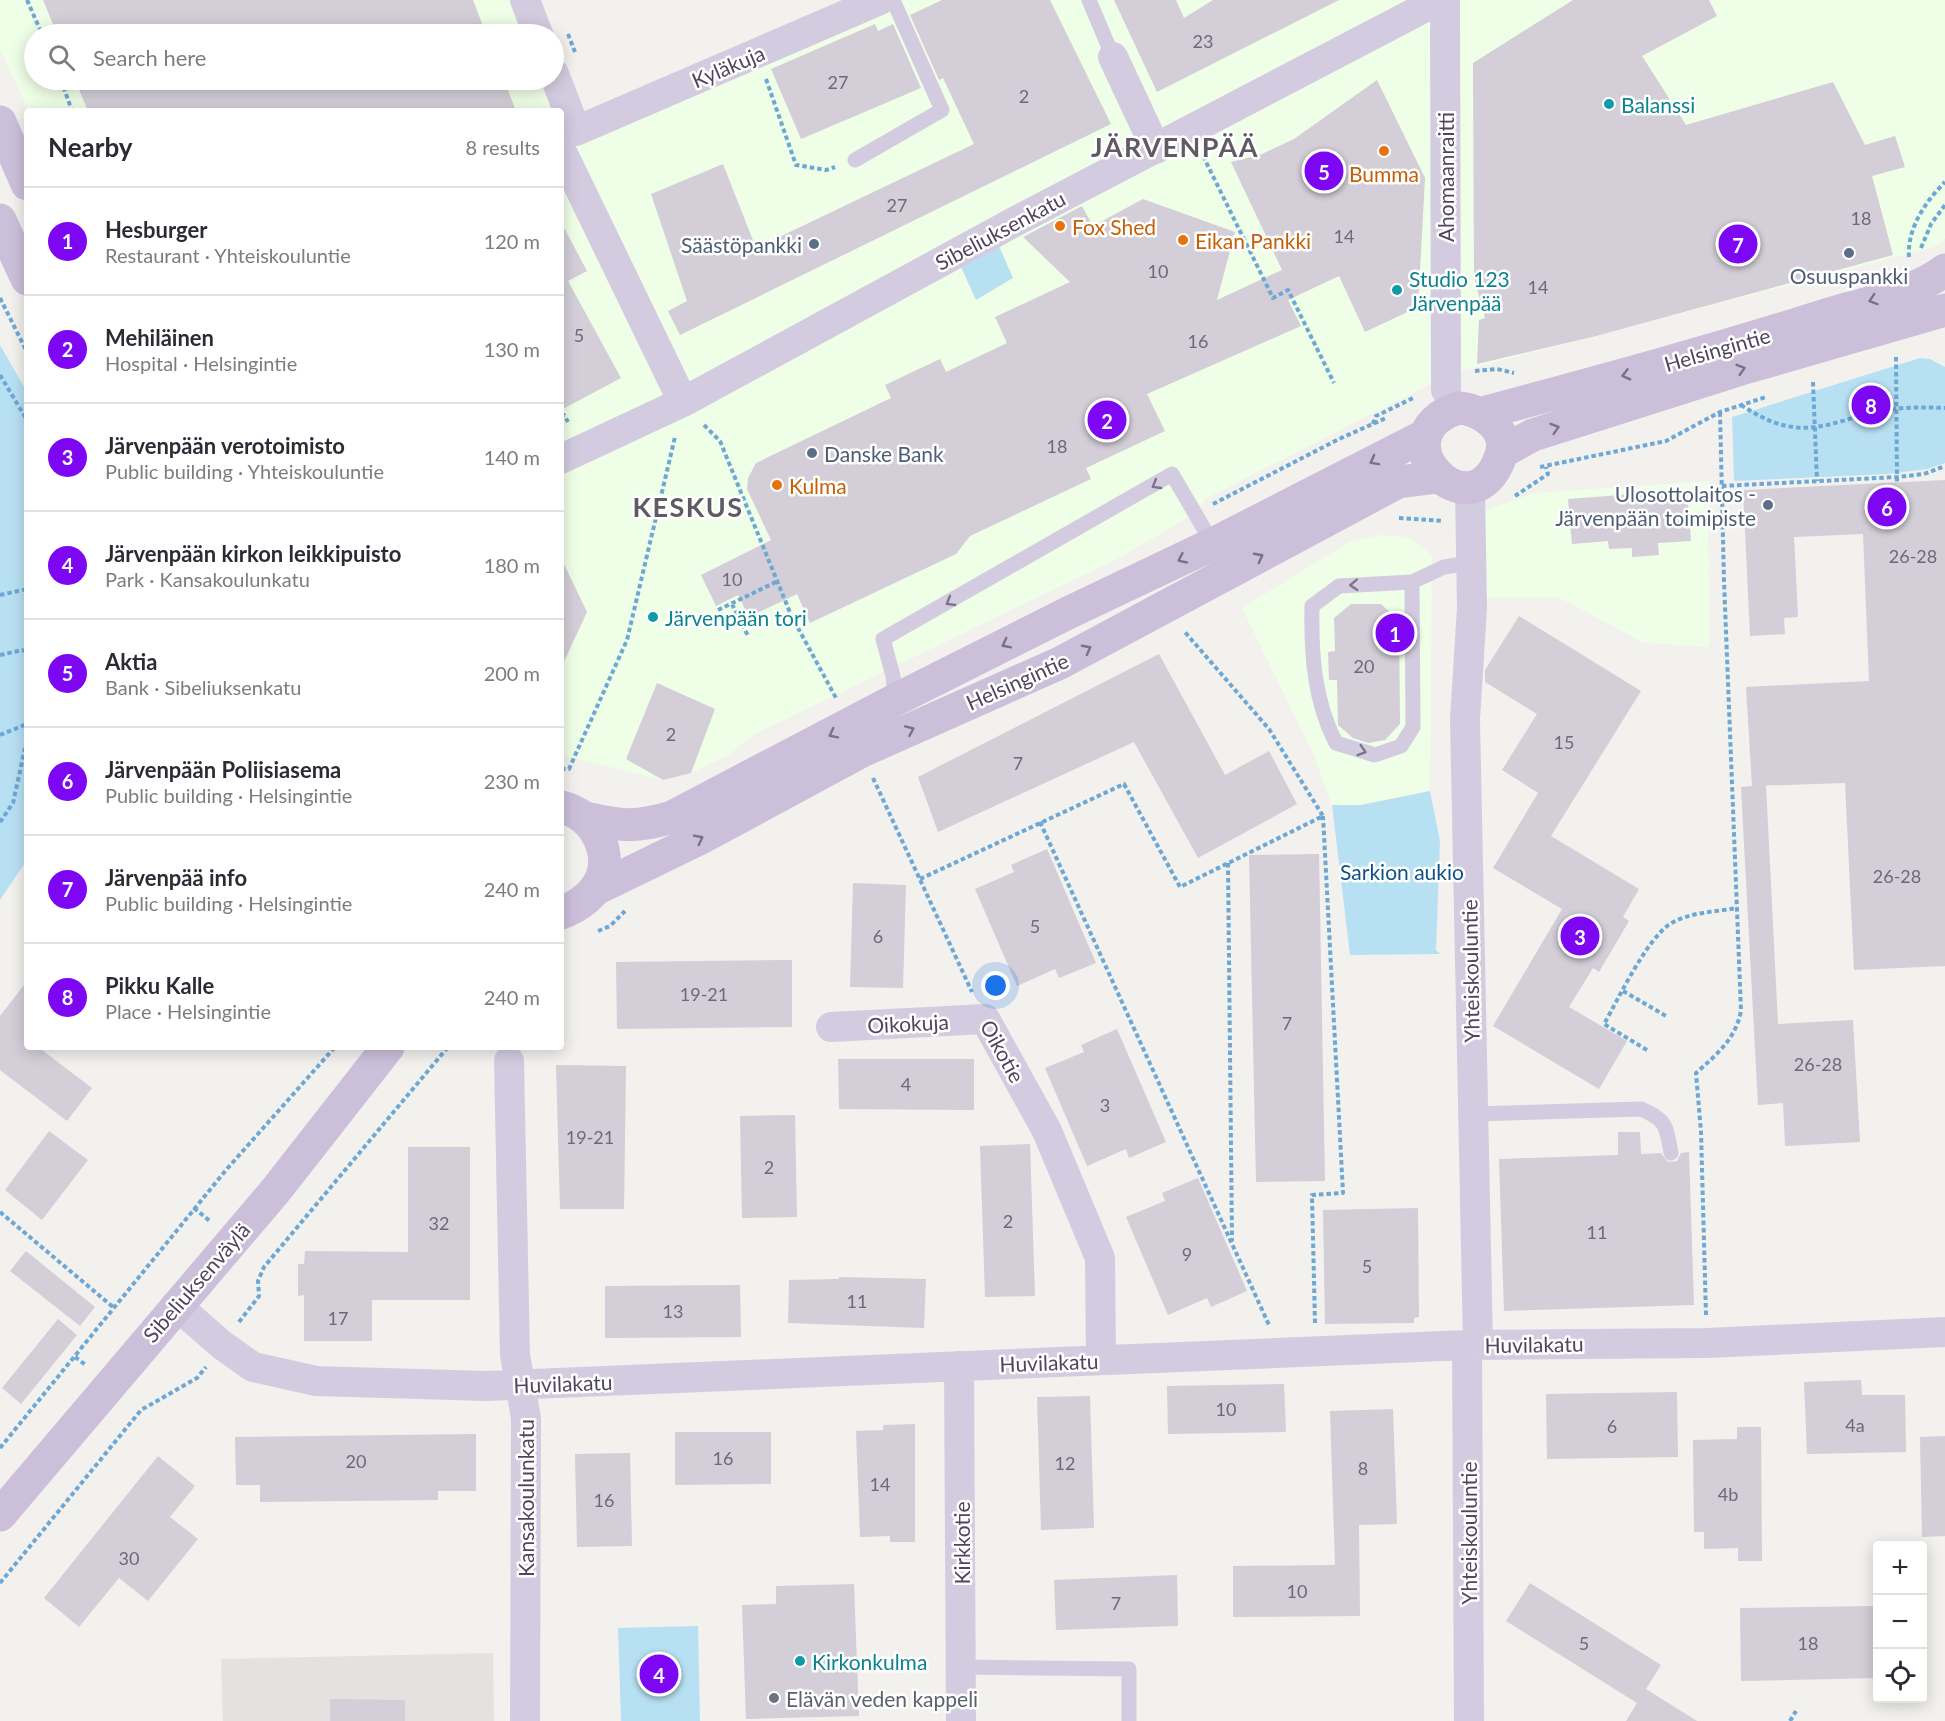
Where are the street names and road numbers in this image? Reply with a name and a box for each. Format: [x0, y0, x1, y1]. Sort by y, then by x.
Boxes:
street label: Kyläkuja [688, 39, 768, 93]
street label: Ahomaanraitti [1433, 112, 1458, 242]
street label: Sibeliuksenkatu [931, 185, 1069, 275]
street label: Helsingintie [1661, 322, 1773, 376]
street label: Helsingintie [962, 647, 1072, 715]
street label: Yhteiskouluntie [1456, 899, 1484, 1043]
street label: Oikokuja [867, 1008, 949, 1038]
street label: Oikotie [976, 1015, 1030, 1087]
street label: Sibeliuksenväylä [137, 1217, 255, 1347]
street label: Huvilakatu [1484, 1331, 1584, 1357]
street label: Huvilakatu [999, 1348, 1099, 1376]
street label: Huvilakatu [513, 1369, 613, 1397]
street label: Kansakoulunkatu [513, 1419, 538, 1577]
street label: Yhteiskouluntie [1456, 1461, 1481, 1605]
street label: Kirkkotie [949, 1501, 974, 1585]

